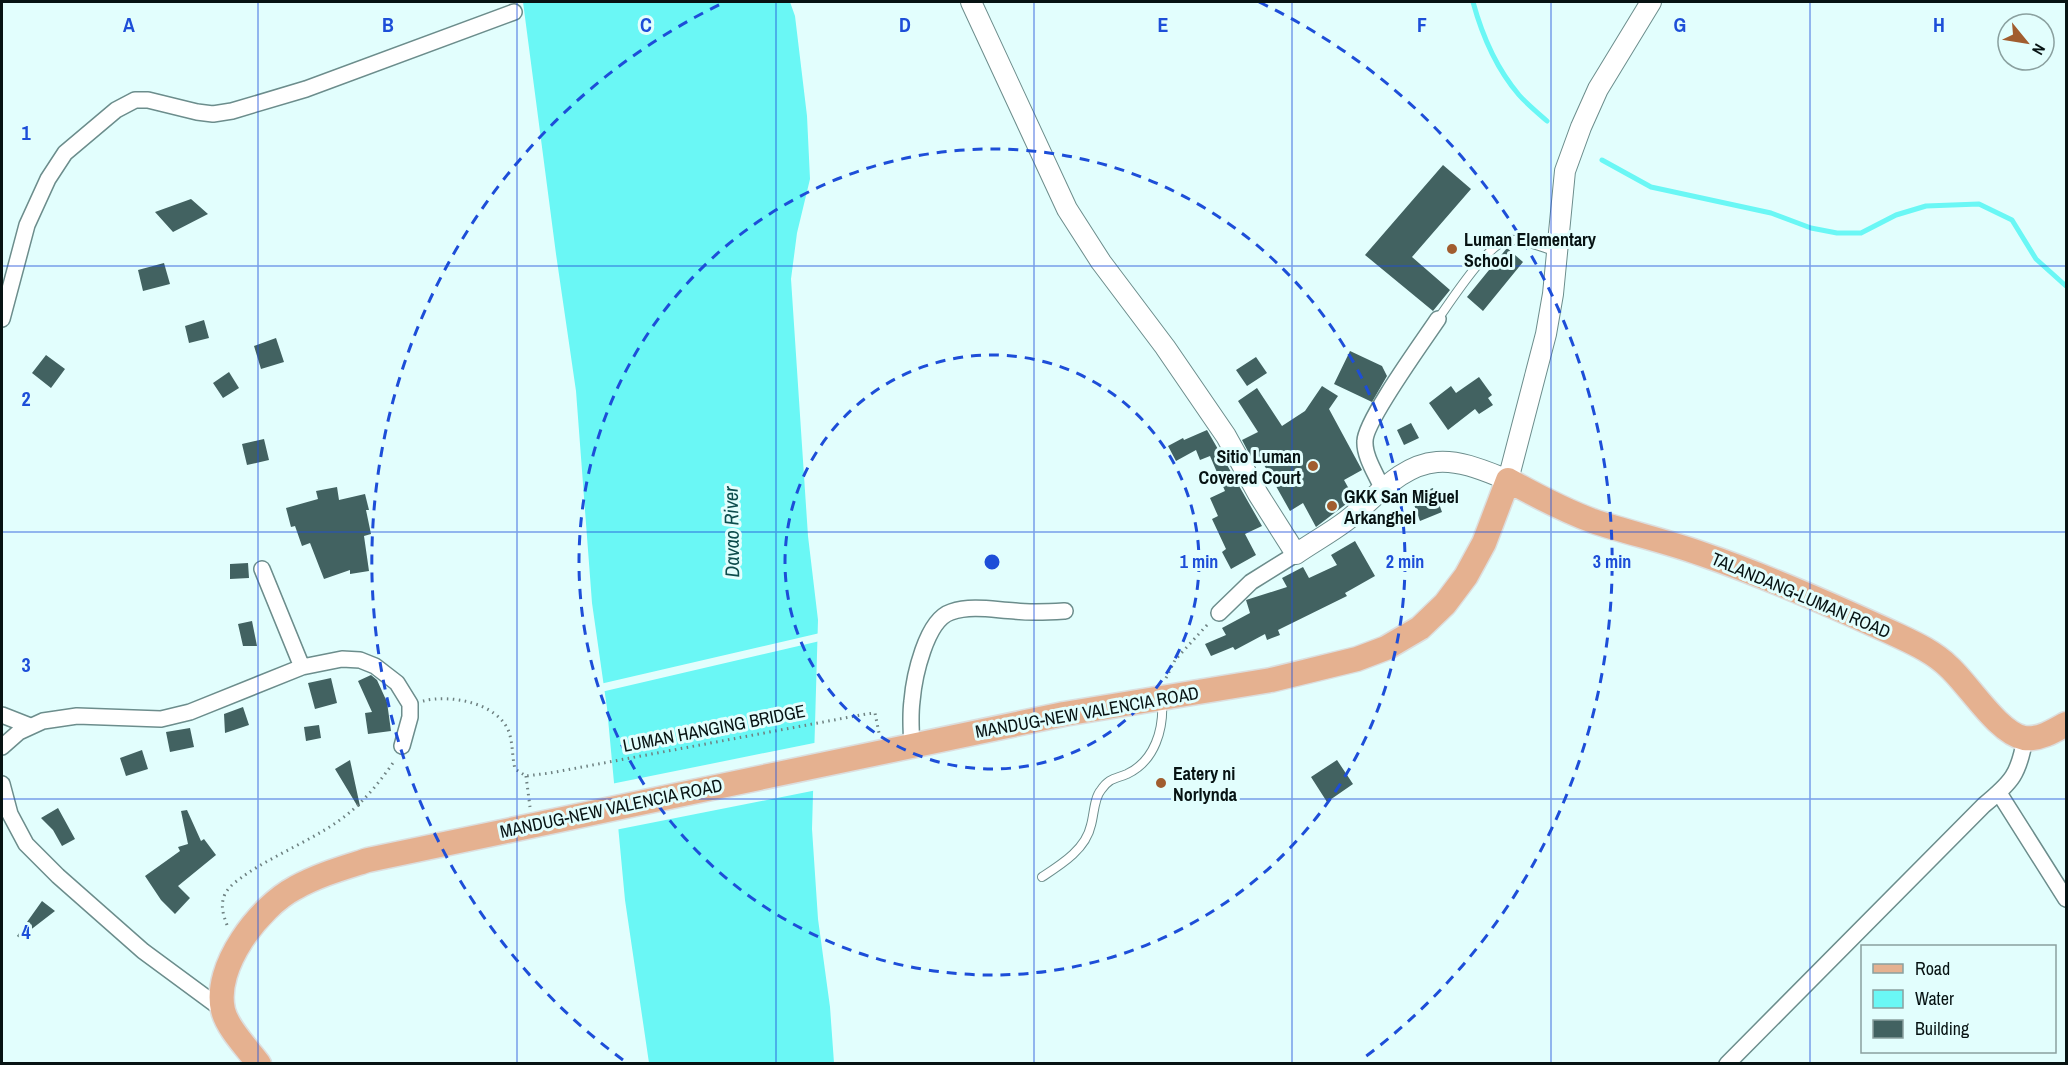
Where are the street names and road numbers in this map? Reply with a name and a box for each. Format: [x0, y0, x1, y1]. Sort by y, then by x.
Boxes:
street label: TALANDANG-LUMAN ROAD [1708, 546, 1894, 644]
street label: MANDUG-NEW VALENCIA ROAD [973, 680, 1201, 744]
street label: LUMAN HANGING BRIDGE [621, 698, 807, 758]
street label: MANDUG-NEW VALENCIA ROAD [497, 772, 725, 844]

